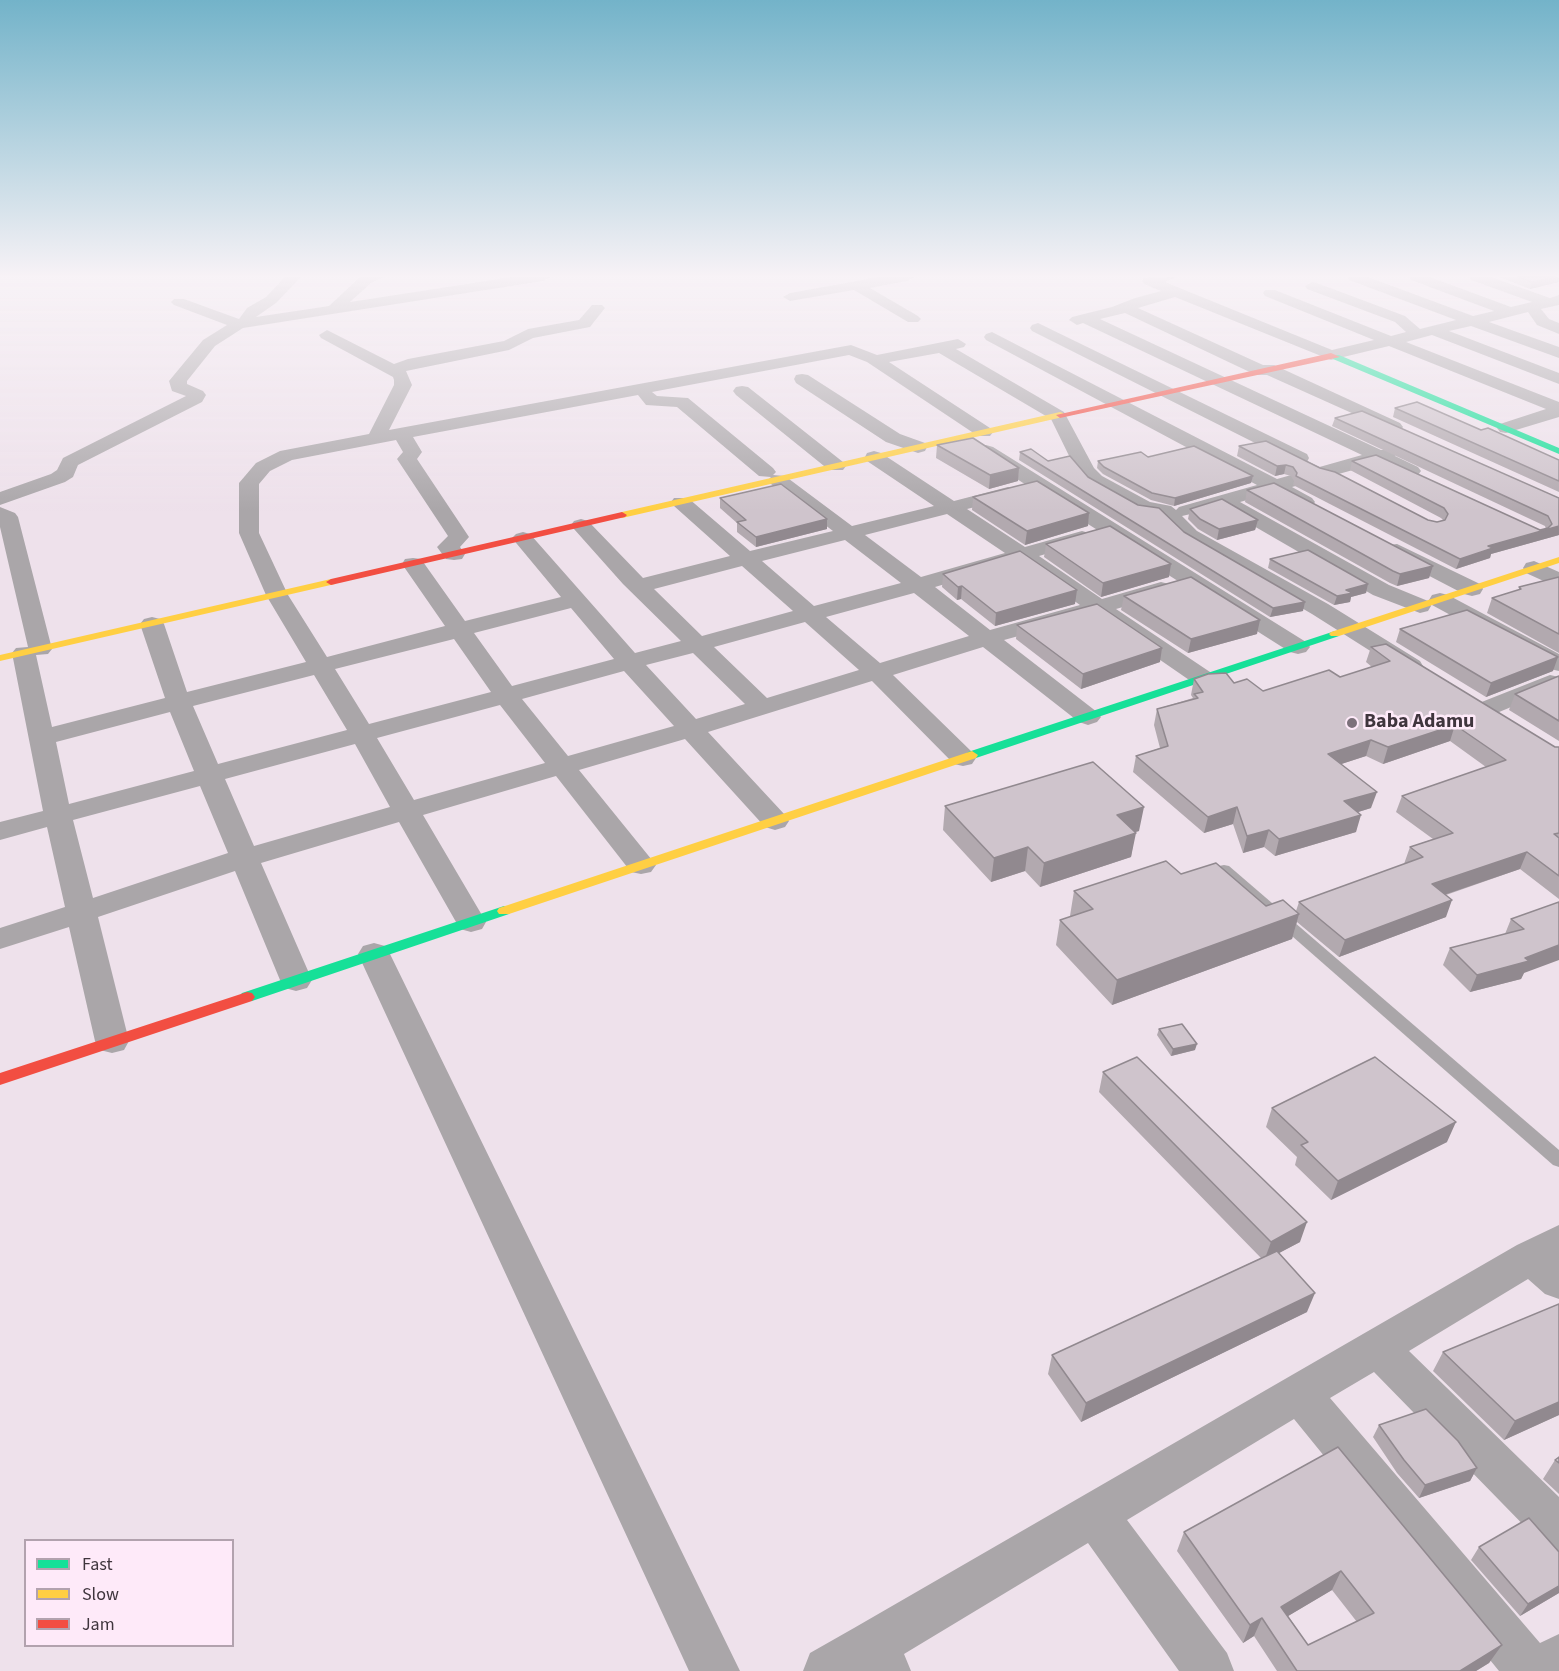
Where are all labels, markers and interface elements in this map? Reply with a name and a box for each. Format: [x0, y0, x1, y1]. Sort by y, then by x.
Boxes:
place label: Baba Adamu [1364, 711, 1474, 735]
marker: Baba Adamu [1345, 716, 1359, 730]
legend [24, 1539, 234, 1647]
text: Fast [82, 1552, 113, 1577]
text: Slow [82, 1582, 119, 1607]
text: Jam [82, 1612, 115, 1637]

